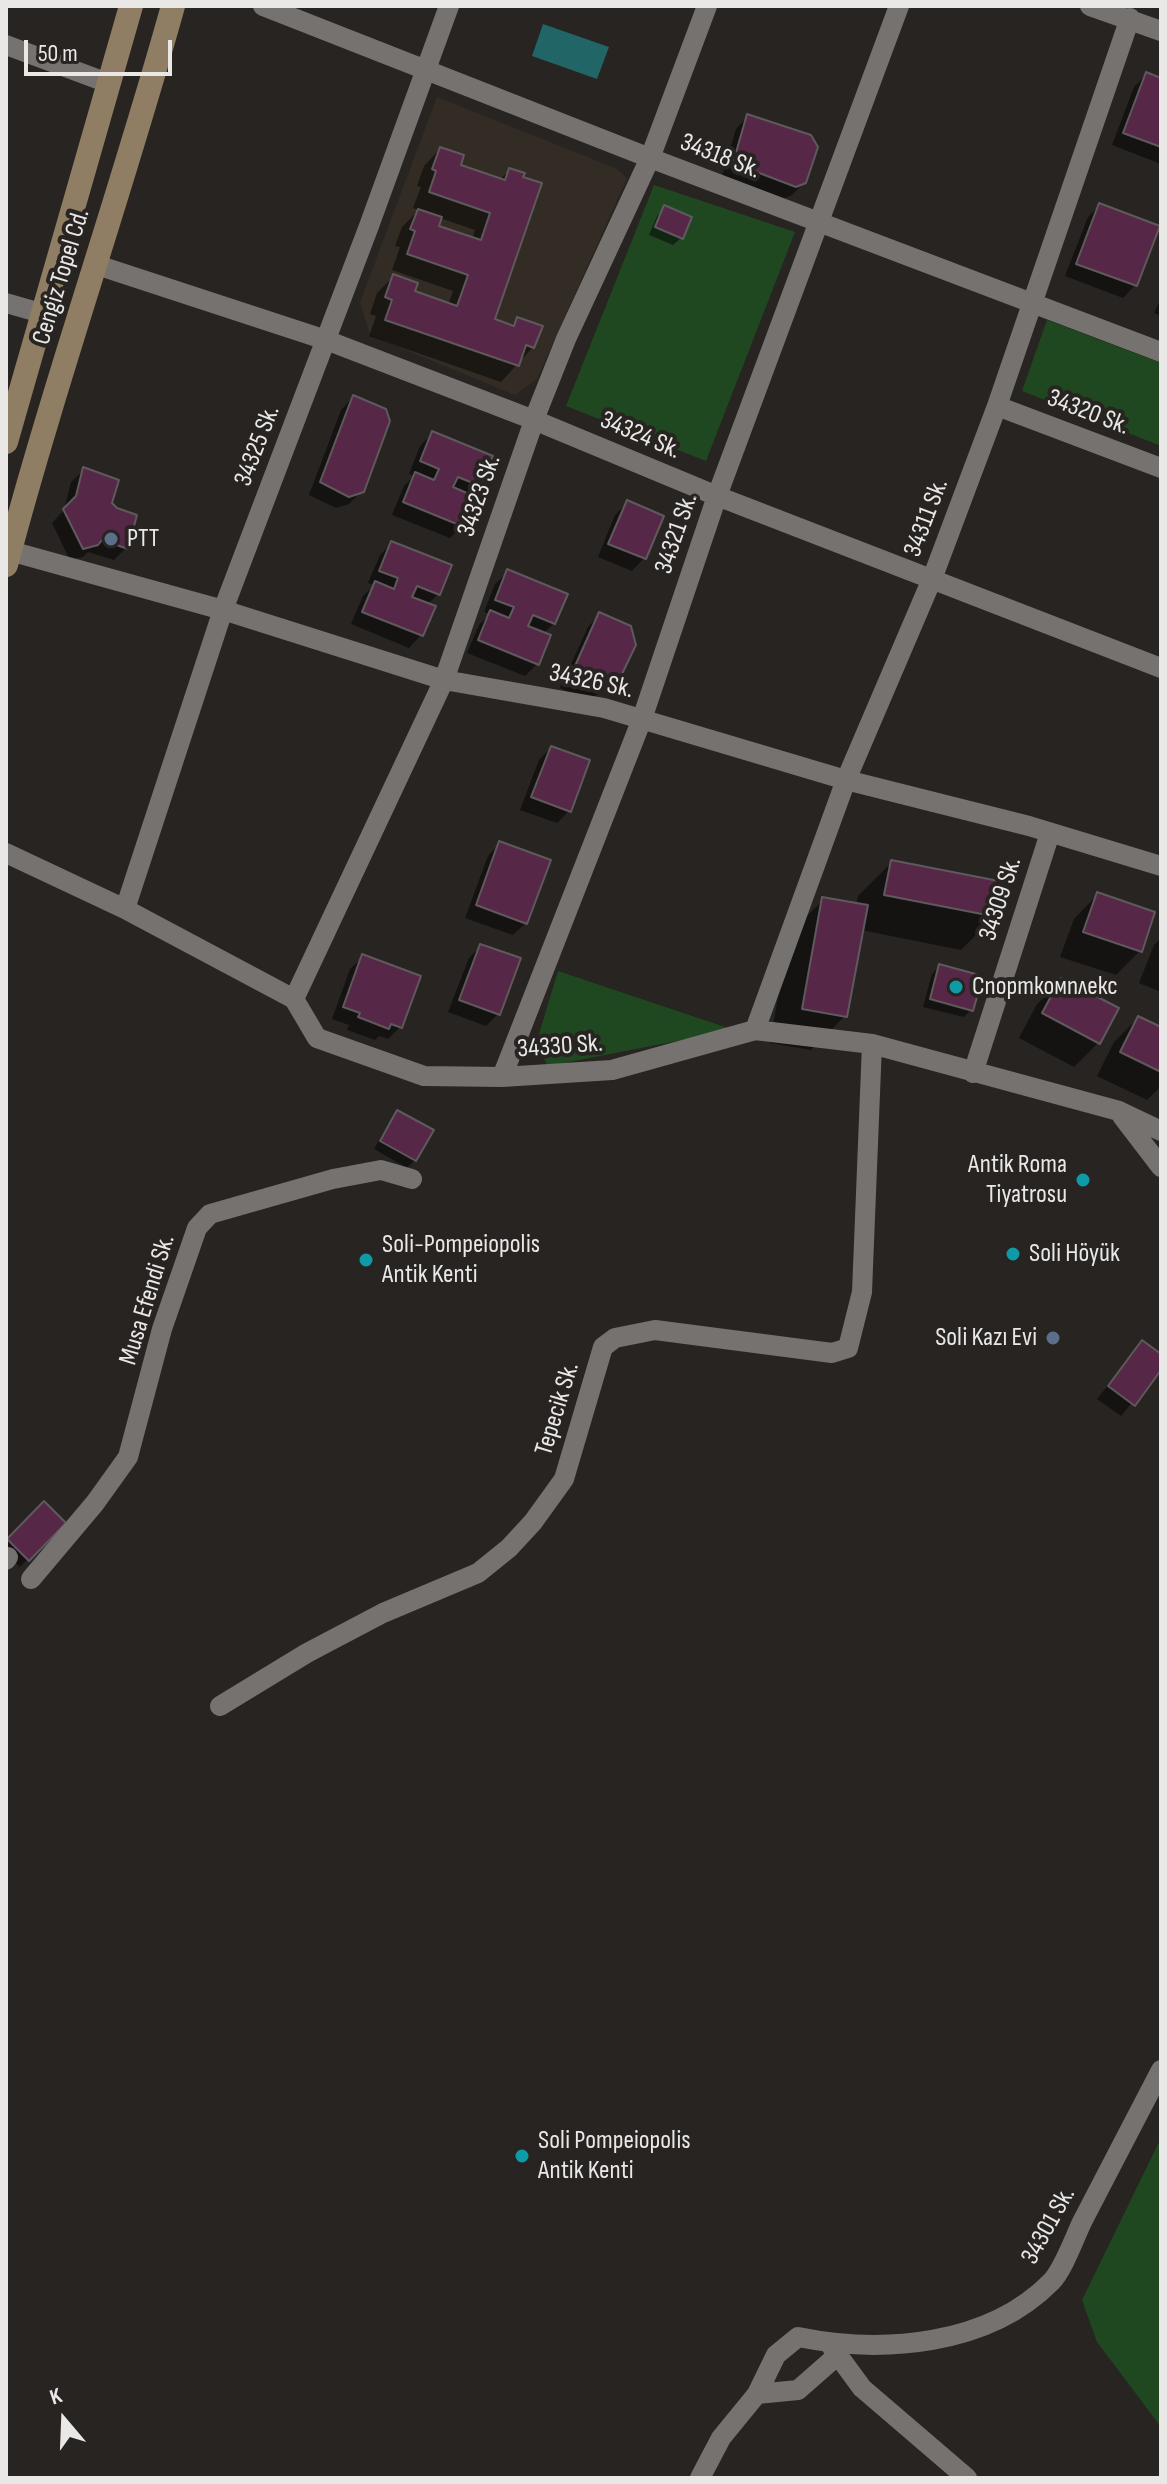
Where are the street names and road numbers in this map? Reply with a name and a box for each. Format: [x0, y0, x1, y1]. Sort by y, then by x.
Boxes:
street label: 34318 Sk. [675, 127, 765, 187]
street label: Cengiz Topel Cd. [27, 205, 97, 349]
street label: 34320 Sk. [1043, 383, 1133, 443]
street label: 34325 Sk. [228, 401, 288, 491]
street label: 34324 Sk. [595, 405, 685, 467]
street label: 34323 Sk. [451, 451, 509, 541]
street label: 34311 Sk. [898, 475, 956, 561]
street label: 34321 Sk. [649, 490, 705, 578]
street label: 34326 Sk. [546, 658, 636, 706]
street label: 34309 Sk. [973, 853, 1029, 945]
street label: 34330 Sk. [516, 1028, 604, 1066]
street label: Musa Efendi Sk. [113, 1231, 183, 1369]
street label: Tepecik Sk. [529, 1359, 587, 1459]
street label: 34301 Sk. [1015, 2182, 1083, 2270]

